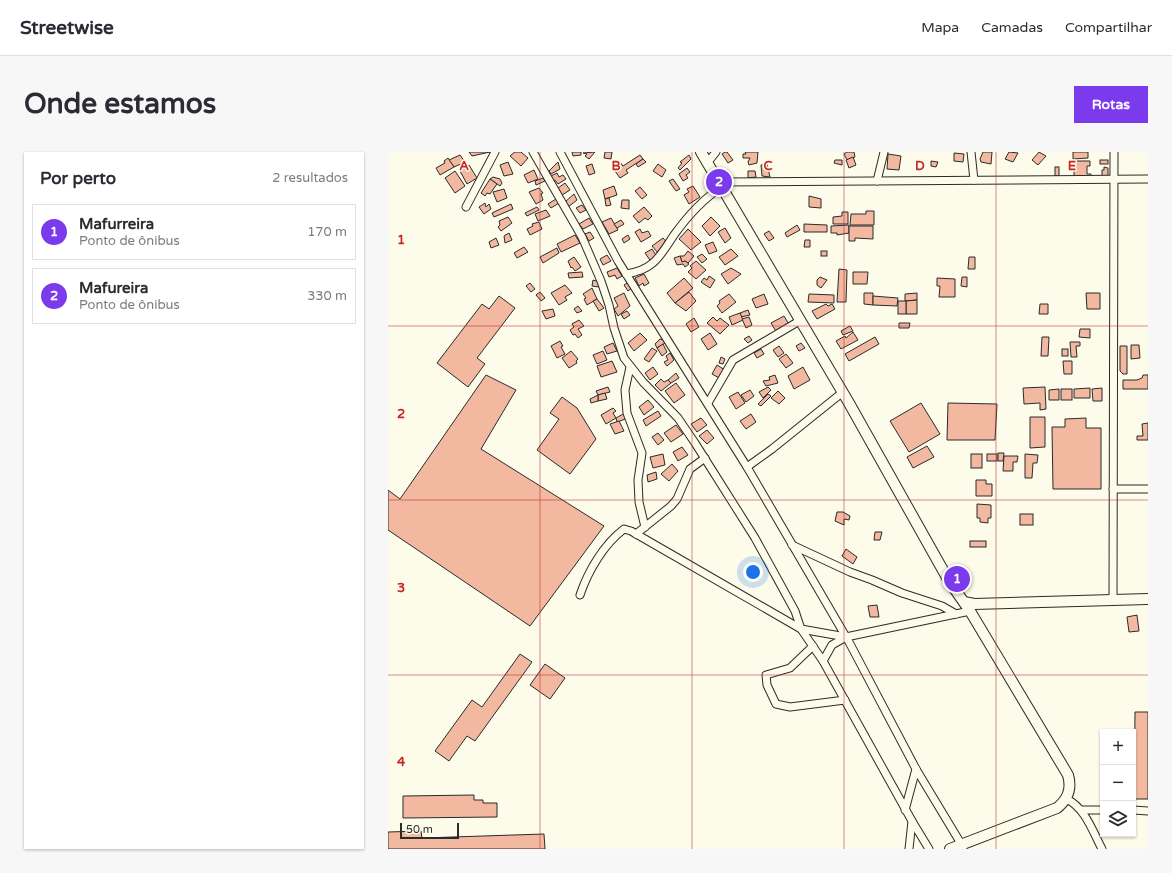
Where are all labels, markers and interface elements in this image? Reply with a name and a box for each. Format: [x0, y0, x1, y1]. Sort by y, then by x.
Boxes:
text: Streetwise [20, 17, 114, 39]
text: Mapa [921, 19, 959, 36]
text: Camadas [981, 19, 1043, 36]
text: Compartilhar [1065, 19, 1152, 36]
button: Rotas [1074, 86, 1148, 123]
text: Onde estamos [24, 87, 216, 121]
text: A [459, 158, 469, 174]
text: B [611, 158, 621, 174]
text: C [763, 158, 773, 174]
text: D [915, 158, 925, 174]
text: E [1068, 158, 1076, 174]
pin: 2 [706, 167, 732, 197]
text: Por perto [40, 168, 116, 189]
text: 2 resultados [272, 170, 348, 186]
text: Mafurreira [79, 215, 154, 233]
text: 1 [50, 224, 58, 240]
text: 170 m [307, 224, 347, 240]
text: 1 [397, 232, 405, 248]
text: Ponto de ônibus [79, 233, 180, 249]
text: Mafureira [79, 279, 149, 297]
text: 2 [50, 288, 58, 304]
text: 330 m [307, 288, 347, 304]
text: Ponto de ônibus [79, 297, 180, 313]
text: 2 [397, 406, 405, 422]
your location [743, 562, 763, 582]
pin: 1 [944, 564, 970, 594]
text: 3 [397, 580, 405, 596]
map controls [1100, 729, 1136, 837]
button: + [1100, 729, 1136, 765]
text: 4 [397, 754, 406, 770]
button: − [1100, 765, 1136, 801]
button: layers [1100, 801, 1136, 837]
scale bar [400, 821, 459, 840]
text: 50 m [406, 823, 433, 836]

